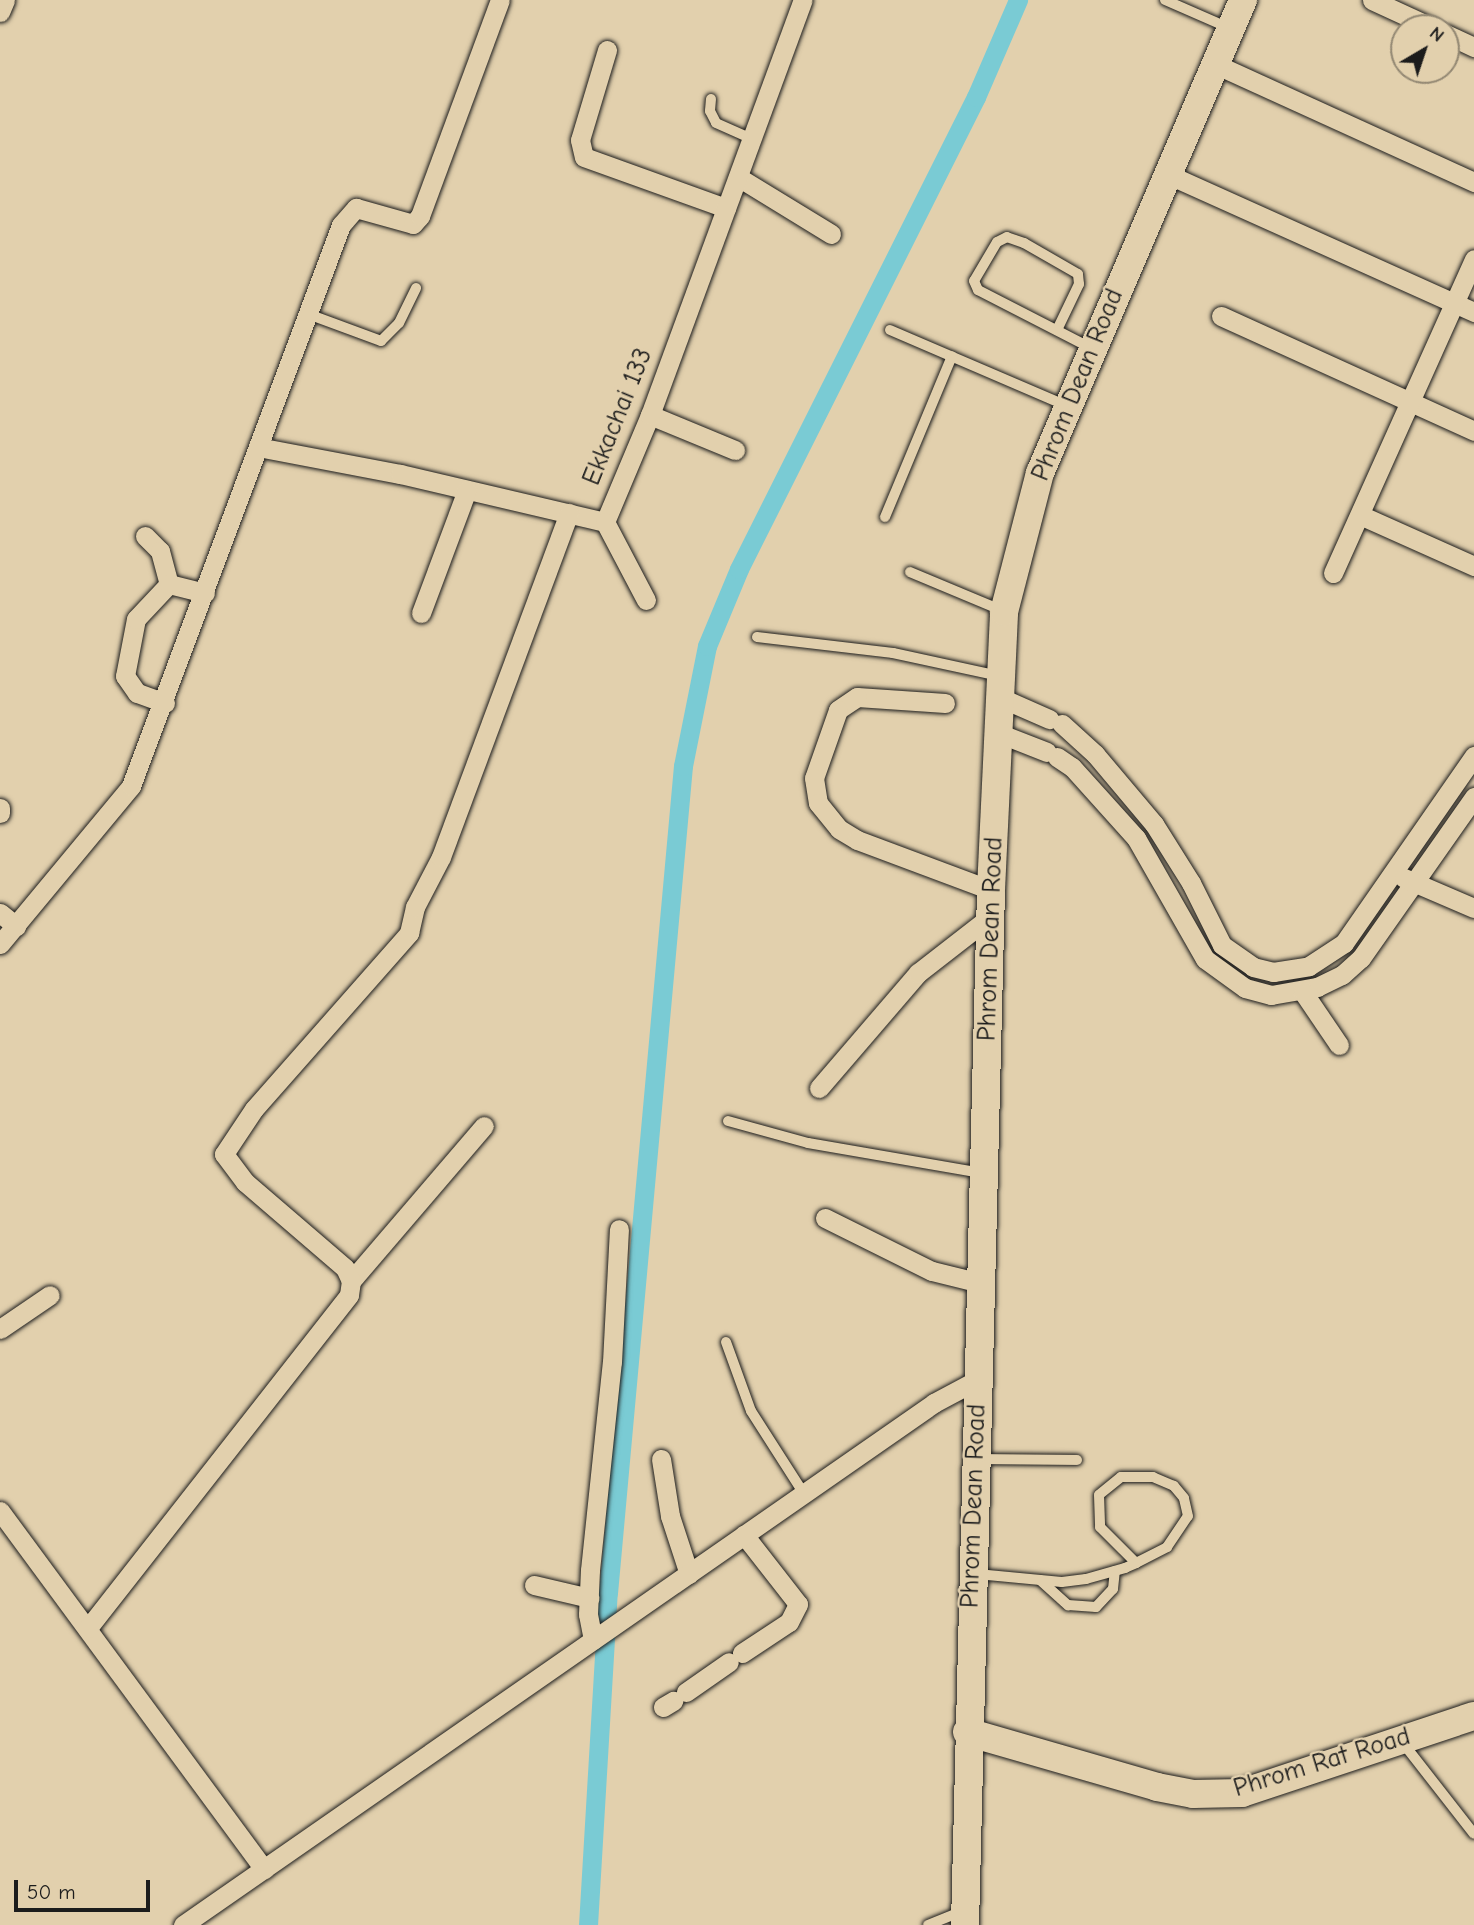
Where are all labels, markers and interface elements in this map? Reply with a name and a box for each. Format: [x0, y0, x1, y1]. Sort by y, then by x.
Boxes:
north arrow [1390, 14, 1460, 84]
text: N [1425, 22, 1449, 47]
street label: Phrom Dean Road [1025, 284, 1131, 486]
street label: Ekkachai 133 [576, 344, 660, 490]
street label: Phrom Dean Road [972, 836, 1010, 1042]
street label: Phrom Dean Road [955, 1403, 993, 1609]
street label: Phrom Rat Road [1230, 1721, 1414, 1805]
scale bar [18, 1866, 154, 1910]
text: 50 m [27, 1880, 76, 1904]

